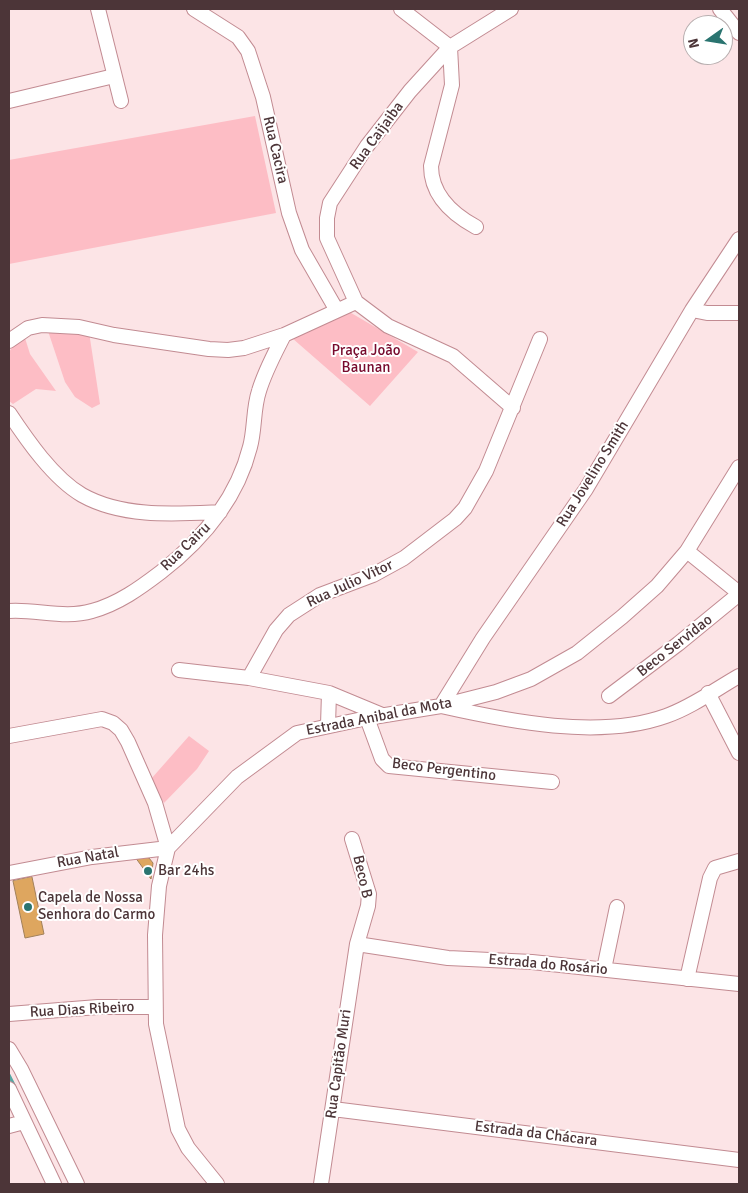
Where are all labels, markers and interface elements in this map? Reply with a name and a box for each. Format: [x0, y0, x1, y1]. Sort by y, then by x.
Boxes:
north arrow [683, 15, 733, 65]
text: N [684, 37, 703, 50]
street label: Rua Caijaiba [346, 98, 408, 174]
street label: Rua Cacira [259, 115, 291, 185]
park label: Praça João Baunan [331, 342, 401, 377]
street label: Rua Jovelino Smith [553, 418, 633, 530]
street label: Rua Cairu [157, 519, 215, 575]
street label: Rua Julio Vitor [304, 556, 396, 612]
street label: Beco Servidao [634, 611, 716, 681]
street label: Estrada Anibal da Mota [305, 694, 453, 740]
street label: Beco Pergentino [391, 755, 497, 785]
street label: Rua Natal [56, 844, 120, 872]
street label: Beco B [348, 854, 376, 900]
place label: Bar 24hs [158, 862, 214, 880]
marker: Bar 24hs [142, 865, 154, 877]
place label: Capela de Nossa Senhora do Carmo [38, 889, 155, 924]
marker: Capela de Nossa Senhora do Carmo [22, 901, 34, 913]
street label: Estrada do Rosário [488, 951, 608, 979]
street label: Rua Dias Ribeiro [29, 998, 135, 1022]
street label: Rua Capitão Muri [322, 1008, 356, 1120]
street label: Estrada da Chácara [474, 1118, 598, 1150]

